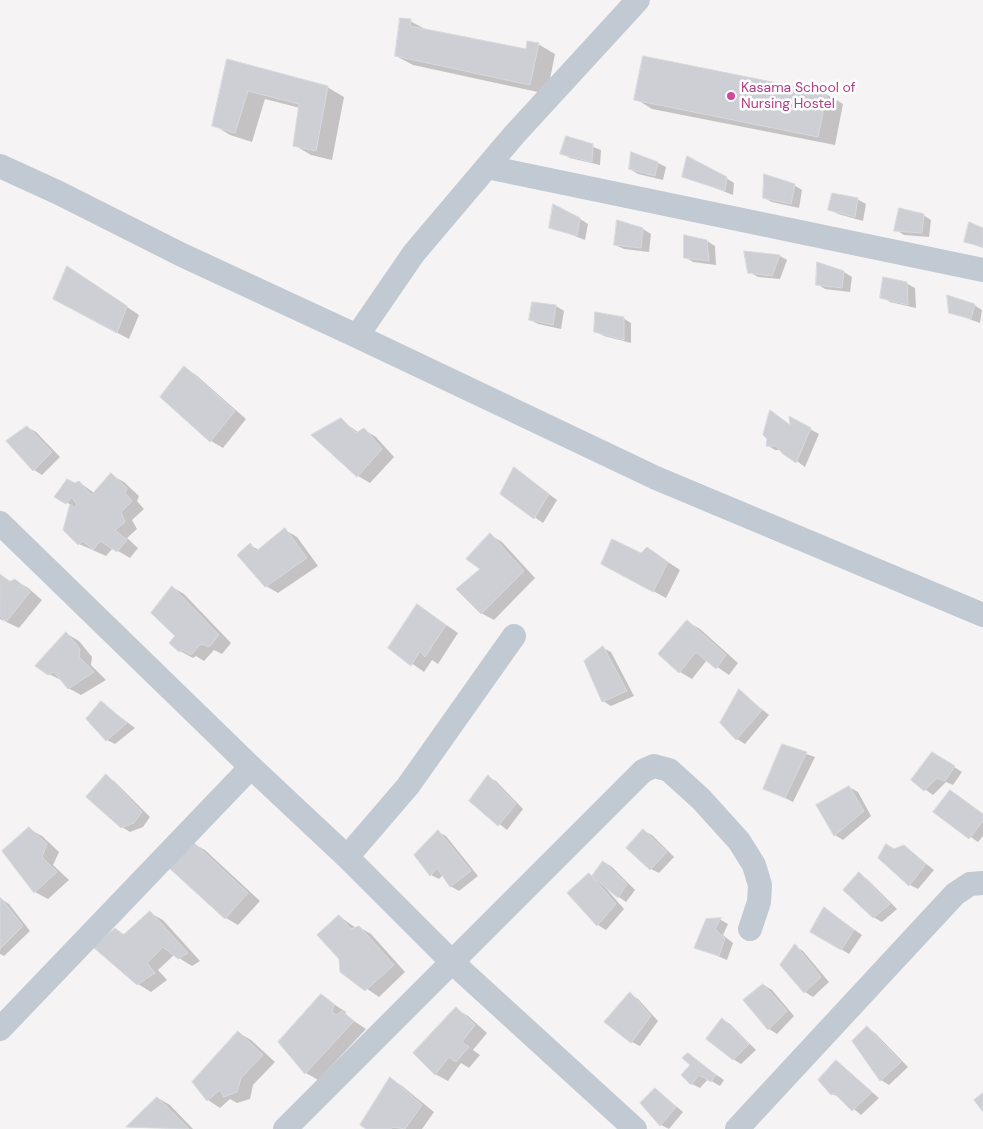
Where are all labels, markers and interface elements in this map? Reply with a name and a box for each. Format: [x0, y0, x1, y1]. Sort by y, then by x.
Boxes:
place label: Kasama School of Nursing Hostel [741, 80, 856, 112]
marker: Kasama School of Nursing Hostel [725, 90, 737, 102]

